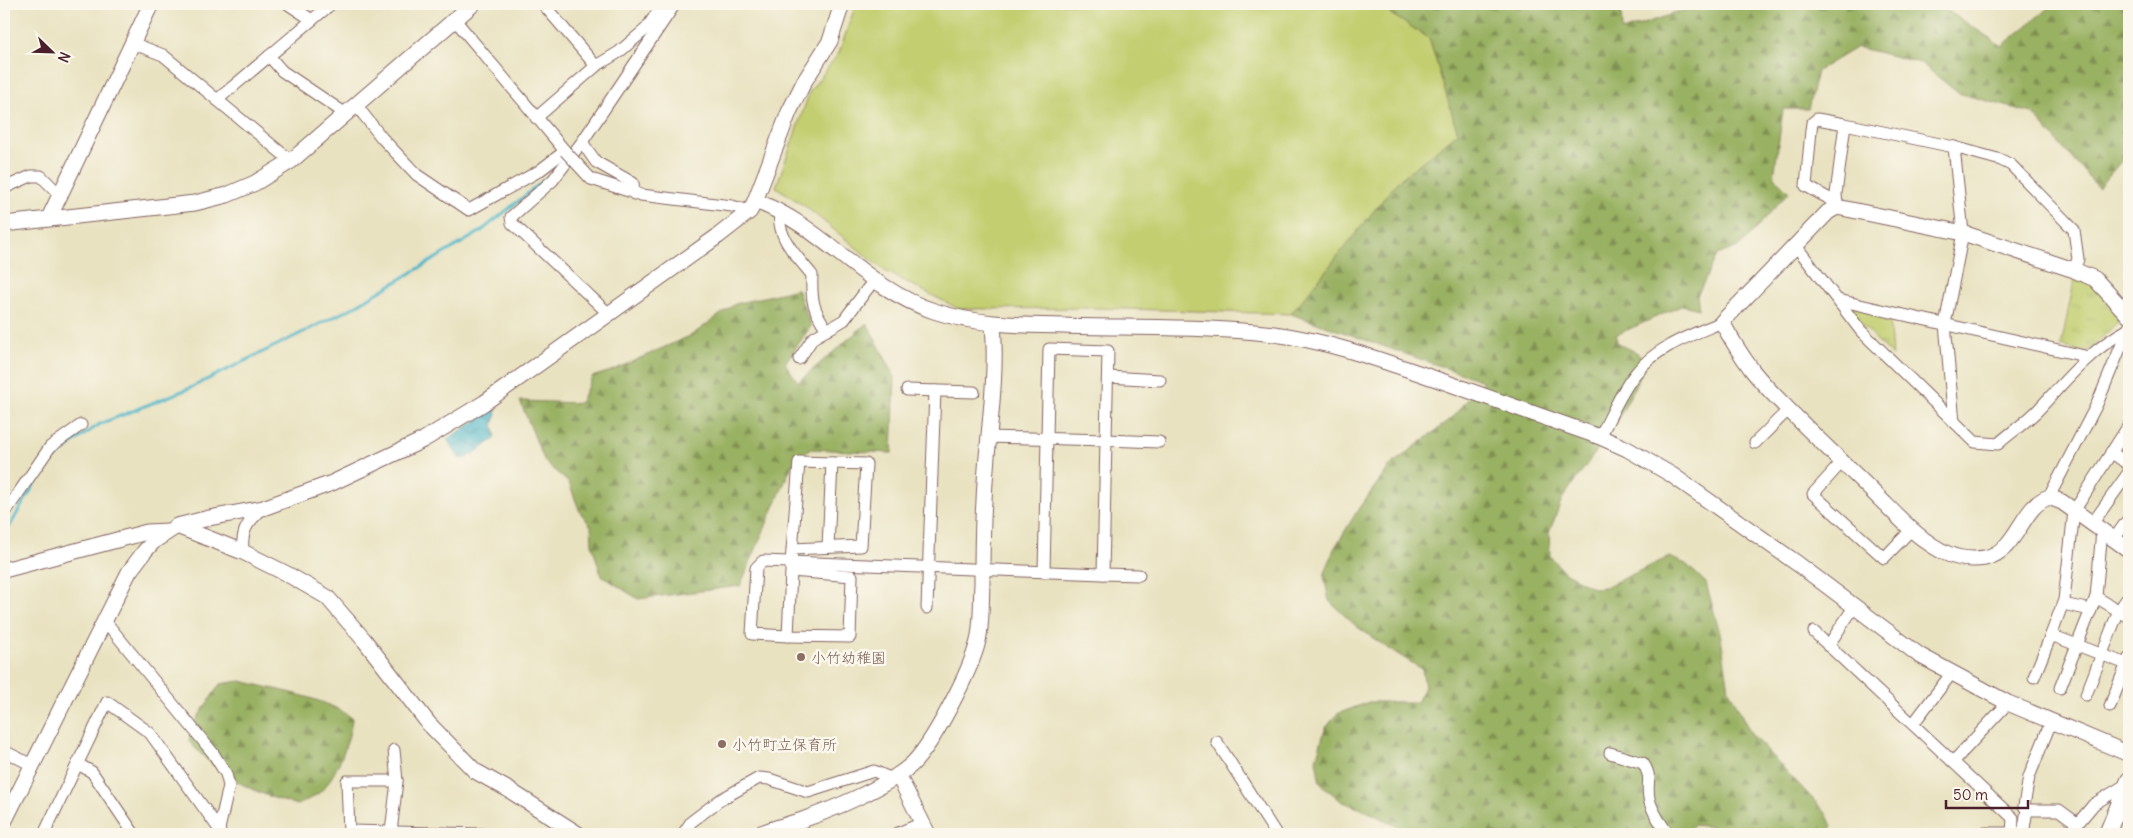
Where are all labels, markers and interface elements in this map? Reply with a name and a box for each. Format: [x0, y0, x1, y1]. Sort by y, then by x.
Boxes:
north arrow [28, 28, 78, 78]
text: N [54, 49, 74, 65]
place label: 小竹幼稚園 [811, 648, 886, 667]
marker: 小竹幼稚園 [795, 651, 807, 663]
place label: 小竹町立保育所 [732, 735, 837, 754]
marker: 小竹町立保育所 [716, 738, 728, 750]
scale bar [1946, 778, 2028, 810]
text: 50 m [1953, 785, 1988, 804]

